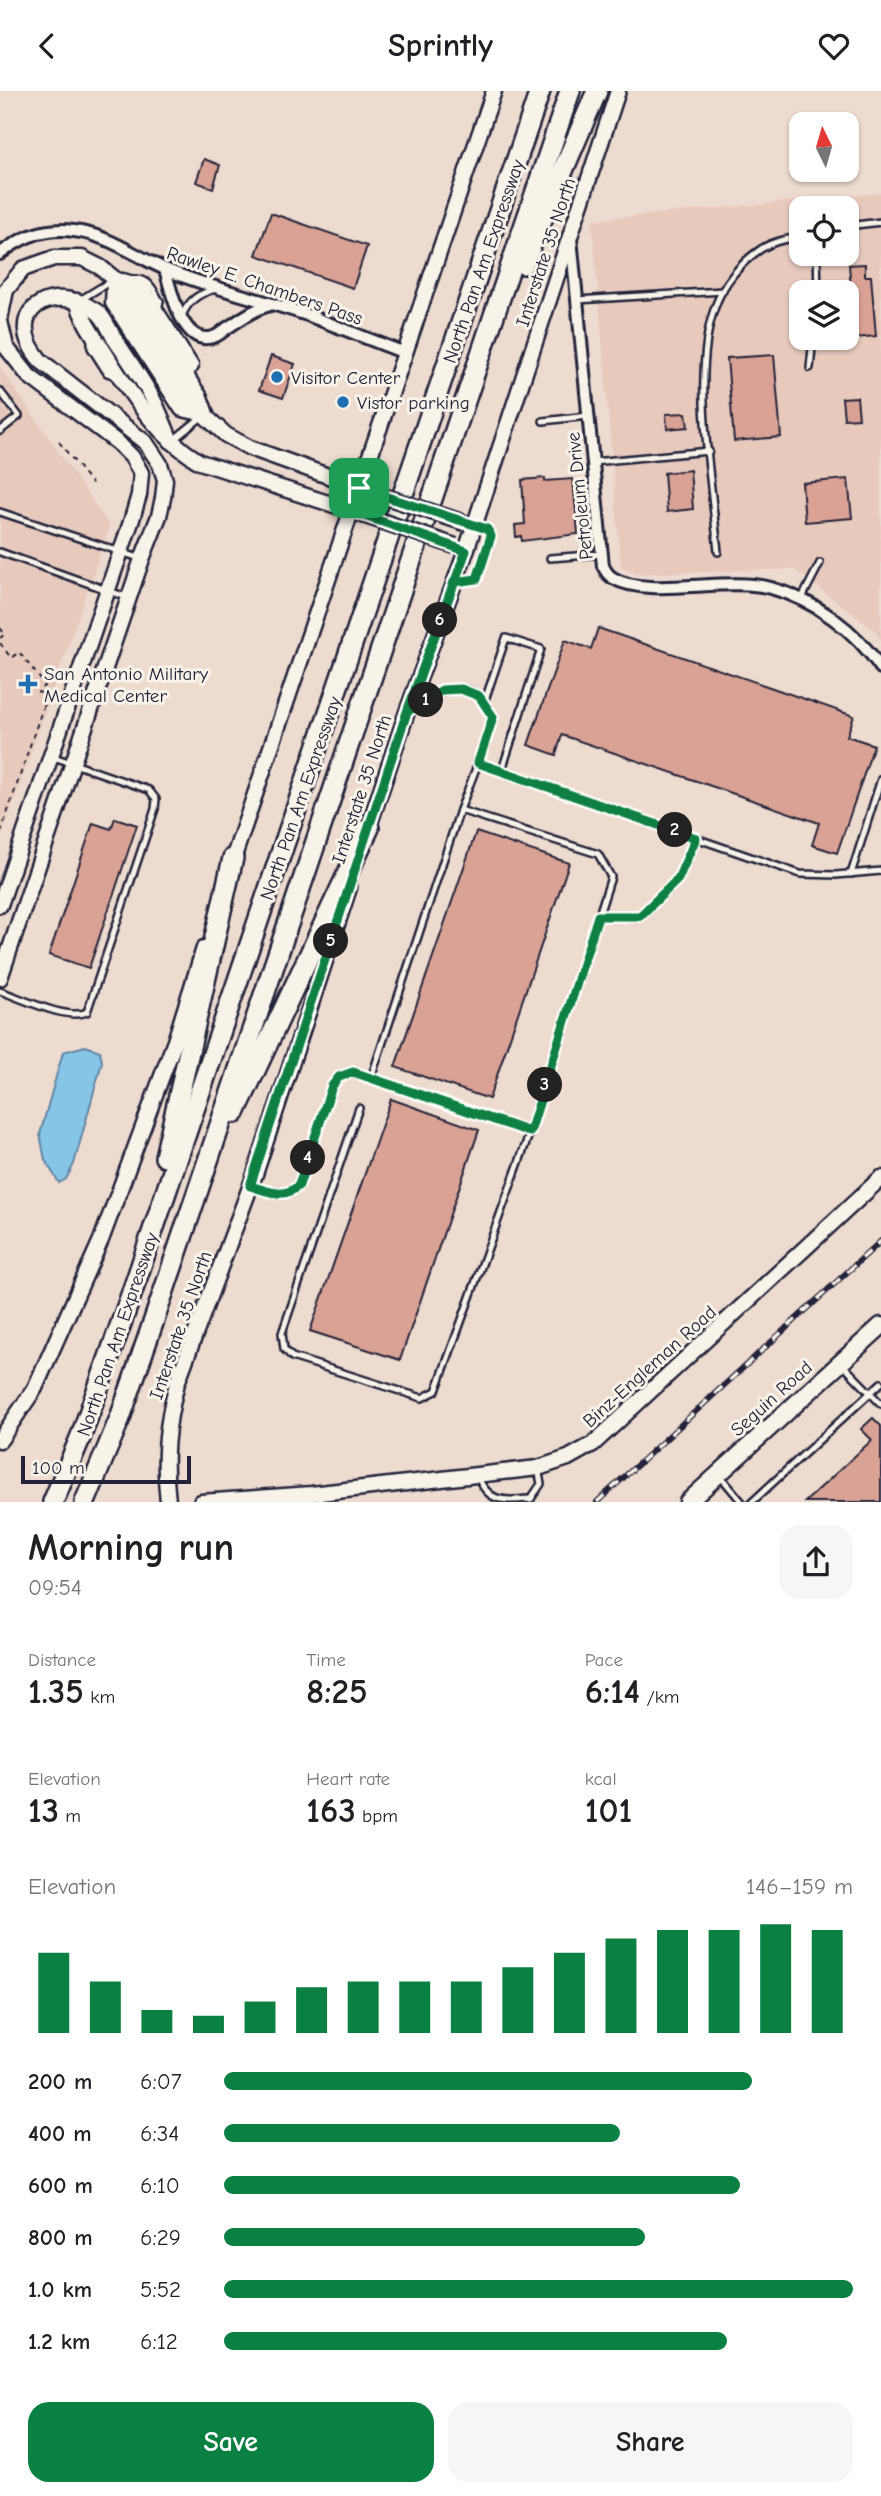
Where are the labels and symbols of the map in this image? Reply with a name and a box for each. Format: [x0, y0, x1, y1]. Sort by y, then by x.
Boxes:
north arrow [789, 112, 859, 182]
street label: North Pan Am Expressway [439, 156, 529, 366]
street label: Interstate 35 North [512, 175, 580, 330]
street label: Rawley E. Chambers Pass [164, 242, 366, 330]
place label: Visitor Center [291, 367, 401, 389]
marker: Visitor Center [269, 369, 285, 385]
place label: Vistor parking [357, 392, 470, 414]
marker: Vistor parking [335, 394, 351, 410]
street label: Petroleum Drive [562, 431, 598, 561]
pin [329, 458, 389, 518]
pin: 6 [422, 603, 458, 637]
place label: San Antonio Military Medical Center [44, 663, 209, 707]
marker: San Antonio Military Medical Center [18, 674, 38, 694]
pin: 1 [408, 683, 444, 717]
street label: North Pan Am Expressway [256, 693, 346, 903]
street label: Interstate 35 North [328, 712, 396, 867]
pin: 2 [658, 813, 692, 847]
pin: 5 [314, 923, 348, 959]
pin: 3 [528, 1067, 562, 1103]
pin: 4 [290, 1141, 326, 1175]
street label: North Pan Am Expressway [73, 1229, 163, 1439]
street label: Interstate 35 North [145, 1248, 217, 1402]
street label: Binz-Engleman Road [579, 1301, 721, 1432]
street label: Seguin Road [726, 1356, 817, 1441]
scale bar [21, 1453, 191, 1485]

